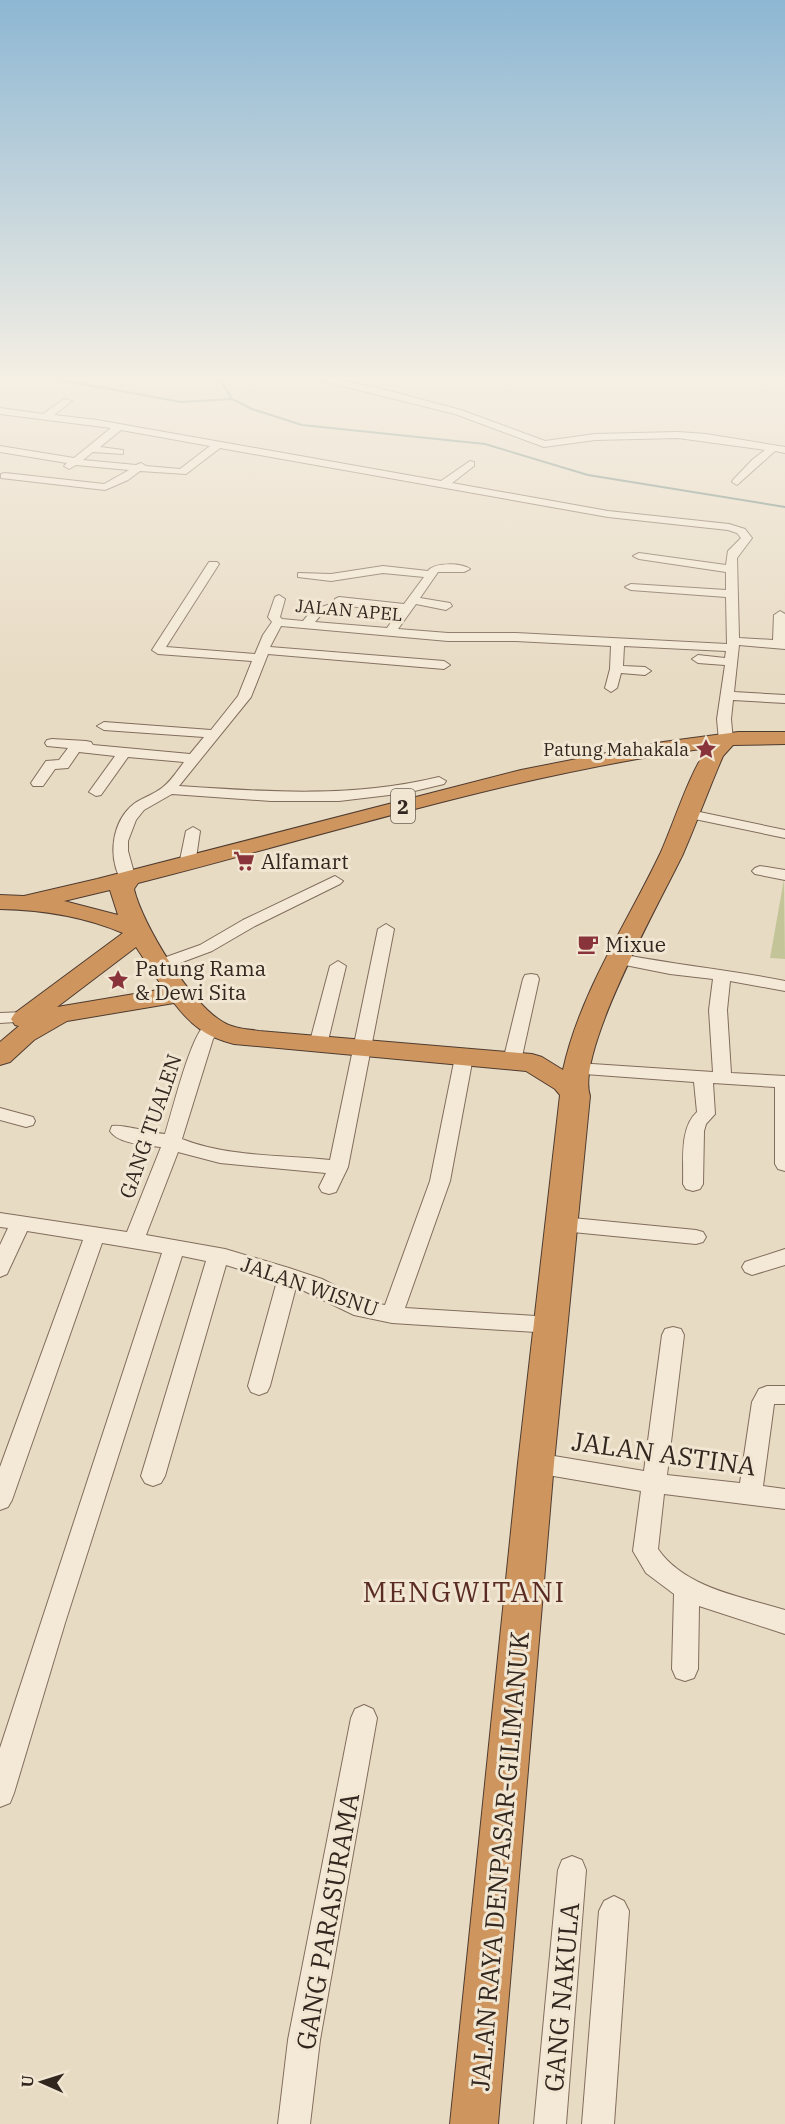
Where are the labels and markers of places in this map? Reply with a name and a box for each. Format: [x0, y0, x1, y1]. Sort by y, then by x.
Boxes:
place icon: Patung Mahakala [694, 737, 718, 761]
place label: Patung Mahakala [543, 738, 689, 761]
place label: Alfamart [261, 847, 349, 875]
supermarket icon: Alfamart [232, 849, 256, 873]
place label: Mixue [605, 930, 666, 958]
cafe icon: Mixue [576, 932, 600, 956]
place label: Patung Rama & Dewi Sita [135, 954, 266, 1006]
place icon: Patung Rama & Dewi Sita [106, 968, 130, 992]

